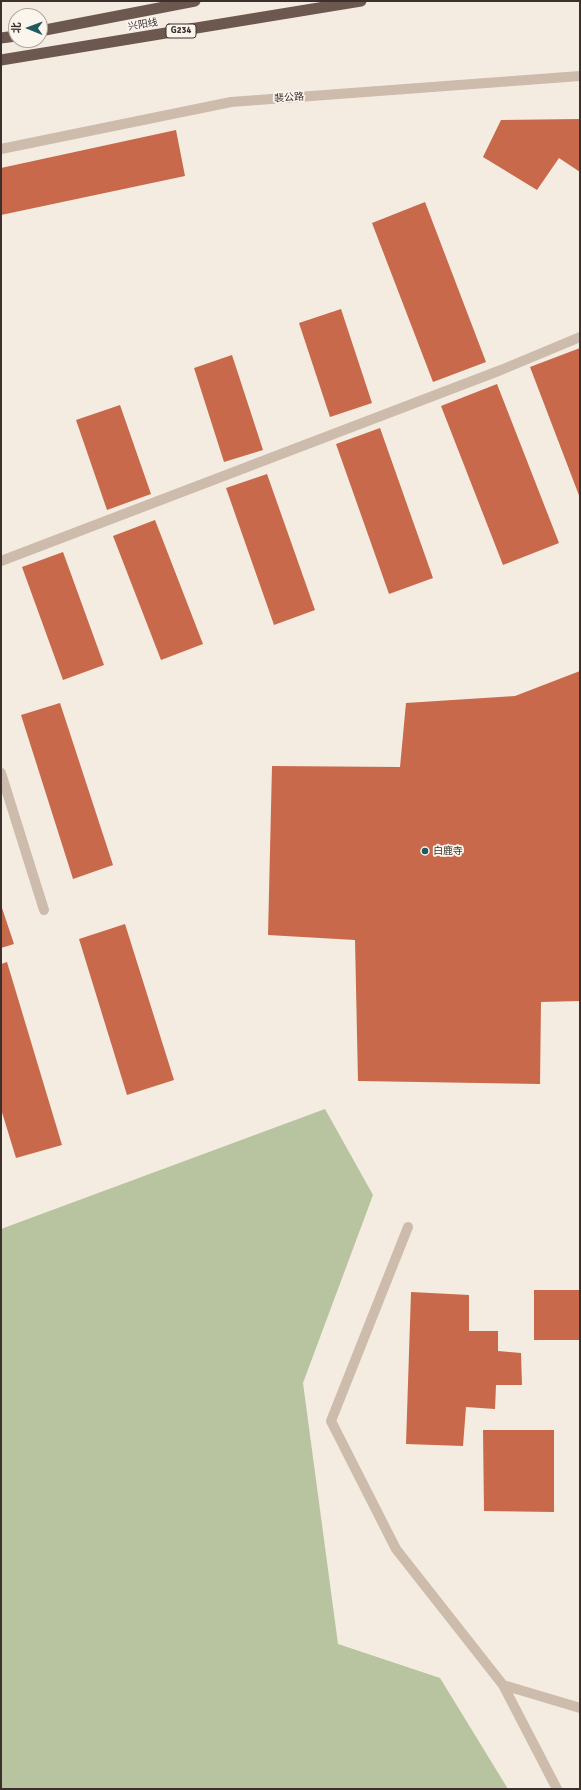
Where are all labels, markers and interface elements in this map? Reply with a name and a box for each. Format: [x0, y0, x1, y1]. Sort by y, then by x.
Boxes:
north arrow [8, 8, 48, 48]
street label: 兴阳线 [127, 17, 159, 33]
text: 北 [10, 22, 23, 33]
road number: G234 [166, 24, 196, 38]
street label: 裴公路 [274, 91, 304, 105]
place label: 白鹿寺 [433, 845, 463, 857]
marker: 白鹿寺 [420, 846, 430, 856]

